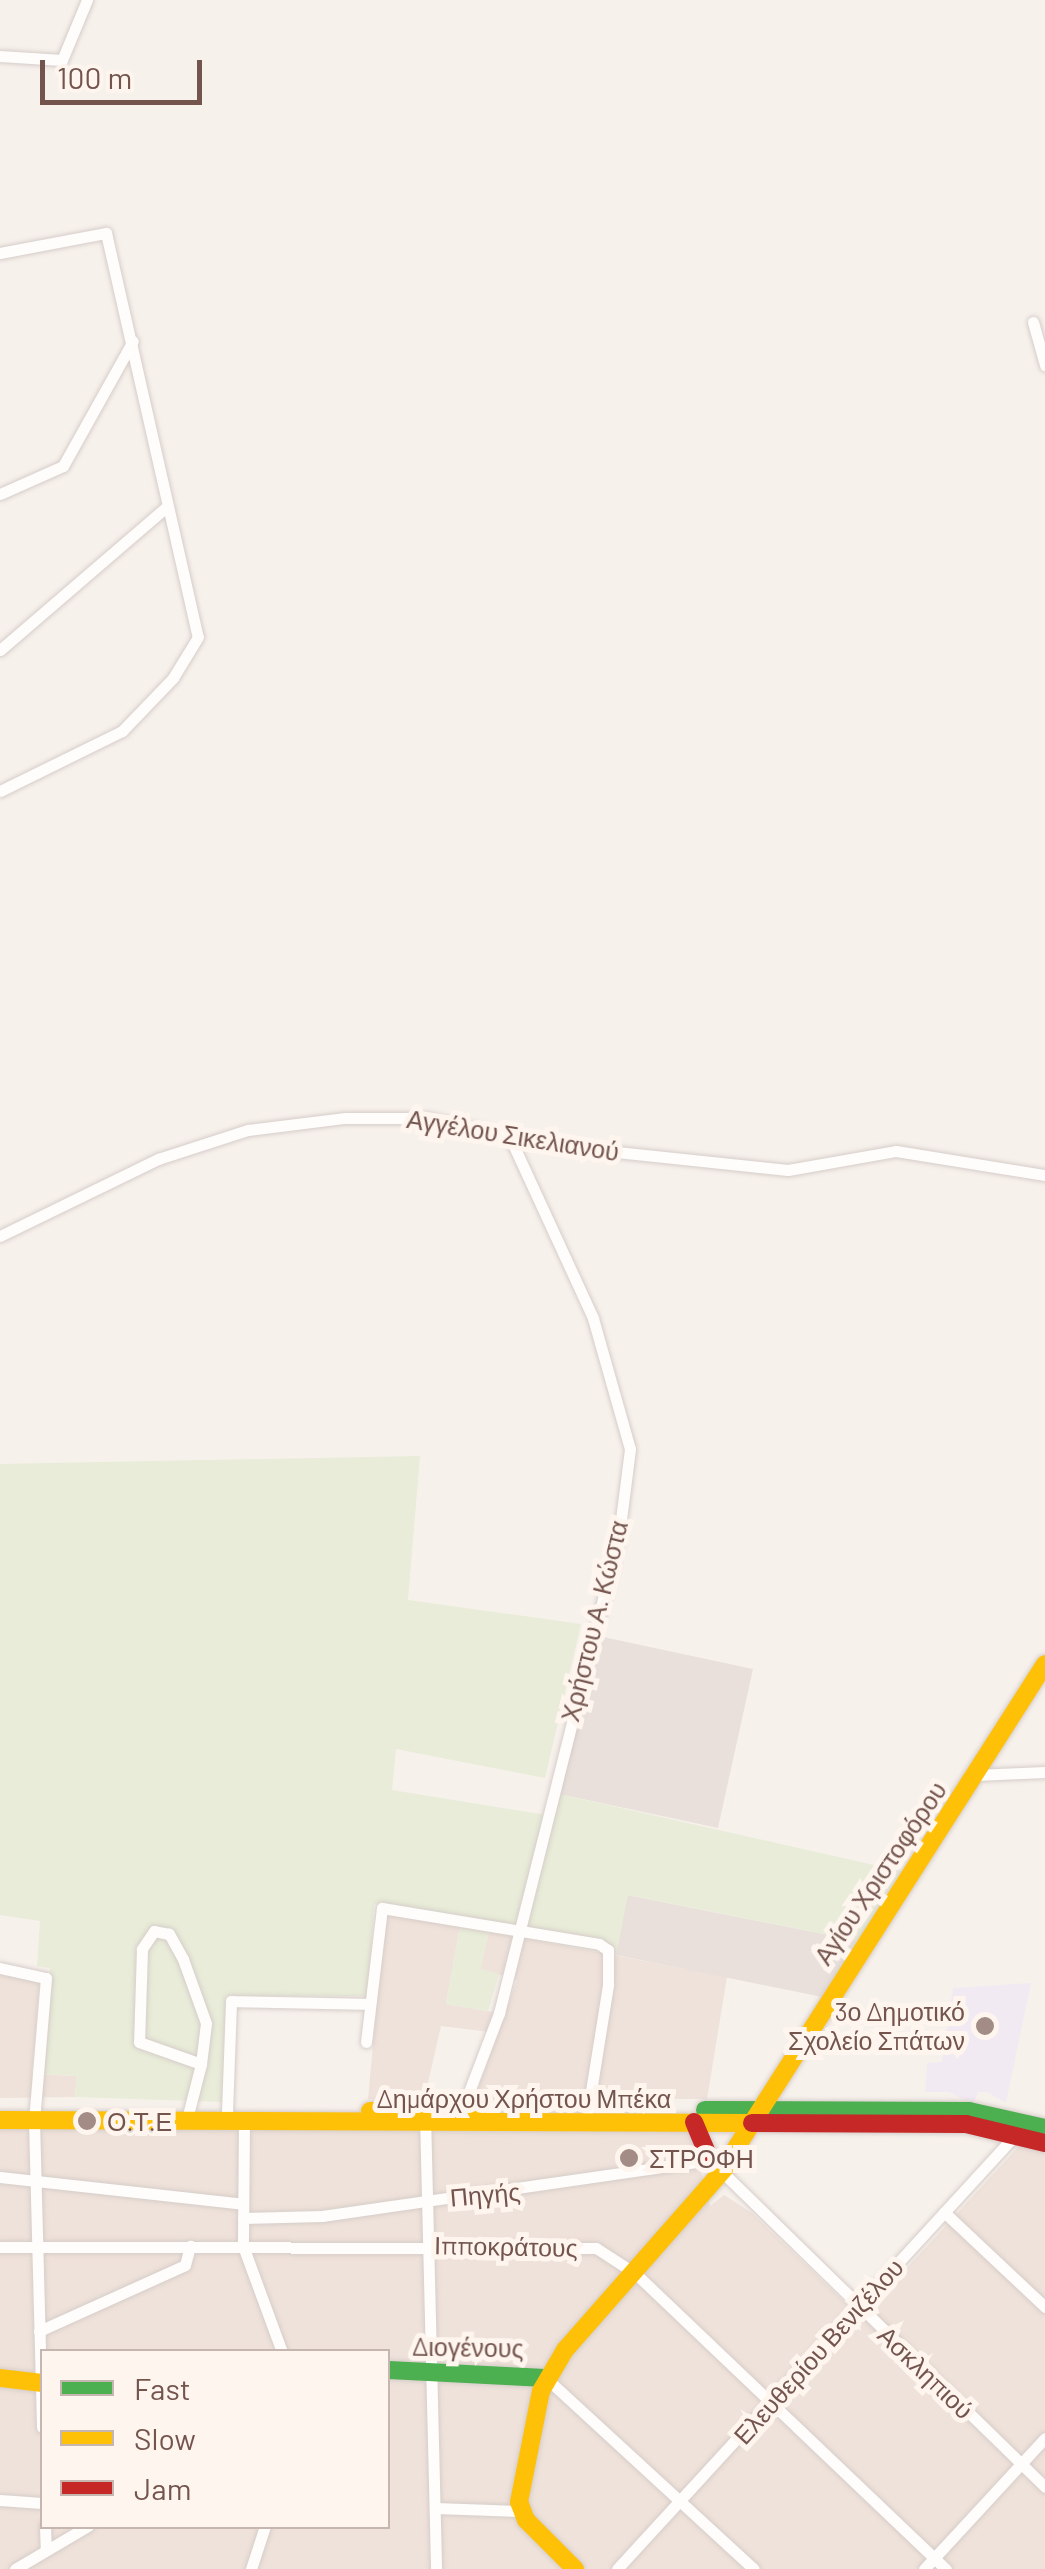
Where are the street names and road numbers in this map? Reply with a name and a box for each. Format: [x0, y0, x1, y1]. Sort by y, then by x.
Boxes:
street label: Αγγέλου Σικελιανού [405, 1103, 621, 1167]
street label: Χρήστου Α. Κώστα [554, 1517, 634, 1725]
street label: Αγίου Χριστοφόρου [808, 1776, 952, 1970]
street label: Δημάρχου Χρήστου Μπέκα [377, 2083, 671, 2113]
street label: Πηγής [449, 2176, 521, 2212]
street label: Ιπποκράτους [434, 2230, 578, 2262]
street label: Ελευθερίου Βενιζέλου [727, 2252, 909, 2450]
street label: Ασκληπιού [872, 2319, 980, 2425]
street label: Διογένους [412, 2331, 524, 2363]

